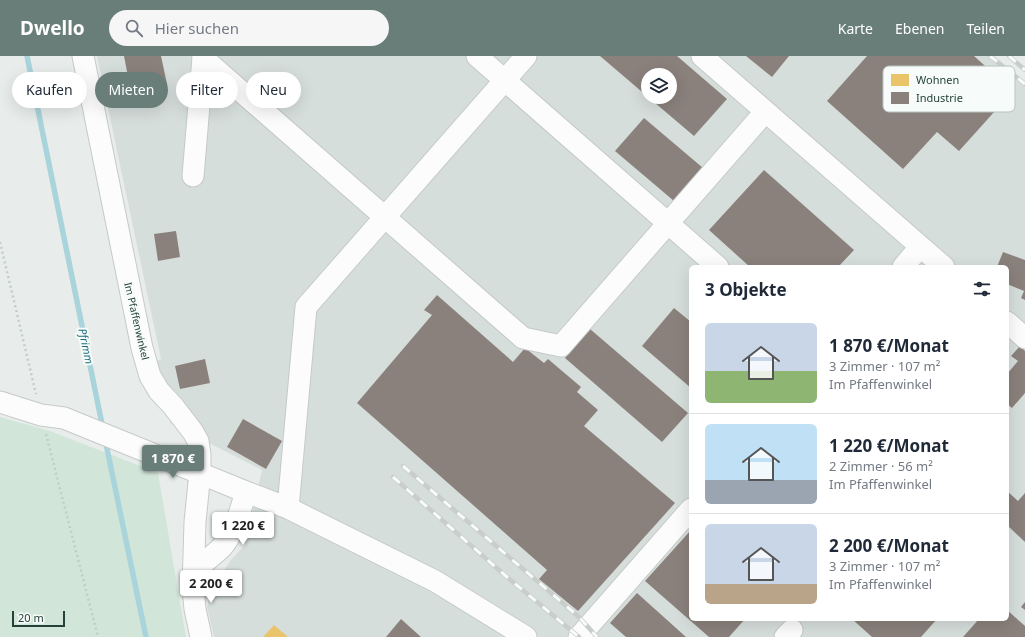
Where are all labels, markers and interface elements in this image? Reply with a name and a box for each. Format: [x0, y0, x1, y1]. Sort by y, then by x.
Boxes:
search box [109, 10, 389, 46]
text: Dwello [20, 15, 85, 41]
icon: search [123, 17, 145, 39]
text: Hier suchen [155, 18, 239, 38]
text: Karte [838, 19, 873, 38]
text: Ebenen [895, 19, 945, 38]
text: Teilen [967, 19, 1005, 38]
legend [883, 66, 1015, 112]
map controls [641, 68, 677, 104]
button: layers [641, 68, 677, 104]
chip: Kaufen [12, 72, 87, 108]
chip: Mieten [95, 72, 168, 108]
chip: Filter [176, 72, 238, 108]
chip: Neu [246, 72, 301, 108]
text: Wohnen [916, 72, 959, 87]
text: Industrie [916, 90, 963, 105]
text: 3 Objekte [705, 278, 787, 301]
icon: filters [971, 278, 993, 300]
street label: Im Pfaffenwinkel [121, 281, 153, 361]
water label: Pfrimm [75, 327, 98, 366]
text: 1 870 €/Monat [829, 334, 949, 357]
icon: home [737, 339, 785, 387]
text: 3 Zimmer · 107 m² [829, 357, 940, 375]
text: Im Pfaffenwinkel [829, 375, 932, 393]
text: 1 220 €/Monat [829, 434, 949, 457]
icon: home [737, 440, 785, 488]
pin: 1 870 € [136, 445, 210, 479]
text: 1 870 € [151, 449, 195, 467]
text: 2 Zimmer · 56 m² [829, 457, 933, 475]
text: Im Pfaffenwinkel [829, 475, 932, 493]
pin: 1 220 € [206, 512, 280, 546]
text: 1 220 € [221, 516, 265, 534]
text: 2 200 €/Monat [829, 534, 949, 557]
icon: home [737, 540, 785, 588]
text: 3 Zimmer · 107 m² [829, 557, 940, 575]
pin: 2 200 € [174, 570, 248, 604]
text: 2 200 € [189, 574, 233, 592]
text: Im Pfaffenwinkel [829, 575, 932, 593]
scale bar [12, 609, 65, 628]
text: 20 m [18, 610, 44, 625]

